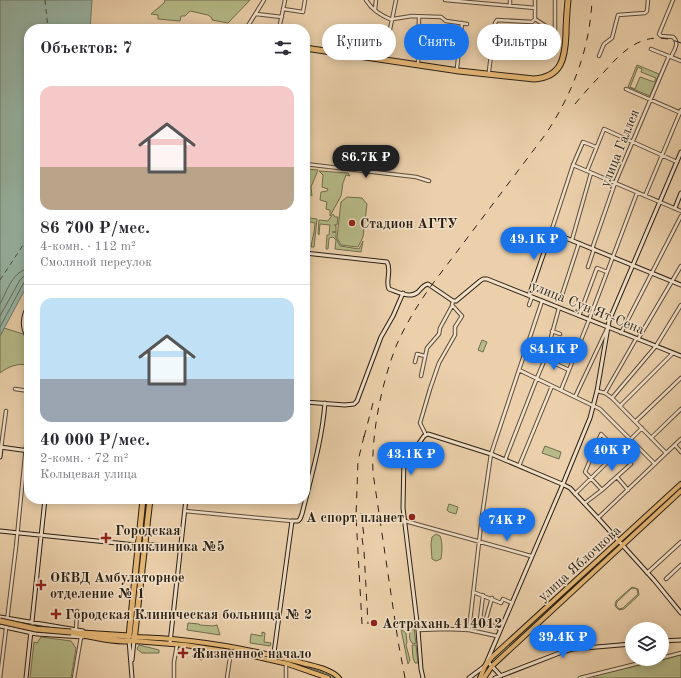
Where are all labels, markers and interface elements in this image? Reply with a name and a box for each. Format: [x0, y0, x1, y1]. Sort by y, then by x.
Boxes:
chip: Купить [322, 24, 396, 60]
chip: Снять [404, 24, 469, 60]
chip: Фильтры [477, 24, 561, 60]
icon: filters [272, 37, 294, 59]
text: Объектов: 7 [40, 40, 132, 57]
street label: улица Галлея [598, 107, 642, 189]
icon: home [131, 112, 203, 184]
pin: 86.7K ₽ [329, 145, 403, 179]
text: 86.7K ₽ [341, 151, 391, 164]
place label: Стадион АГТУ [360, 217, 458, 231]
marker: Стадион АГТУ [347, 218, 357, 228]
text: 86 700 ₽/мес. [40, 220, 150, 237]
pin: 49.1K ₽ [497, 227, 571, 261]
text: 49.1K ₽ [509, 233, 559, 246]
text: 4-комн. · 112 m² [40, 240, 136, 253]
text: Смоляной переулок [40, 256, 152, 269]
street label: улица Сун Ят-Сена [529, 279, 646, 337]
icon: home [131, 324, 203, 396]
pin: 84.1K ₽ [517, 337, 591, 371]
text: 84.1K ₽ [529, 343, 579, 356]
text: 40 000 ₽/мес. [40, 432, 150, 449]
pin: 40K ₽ [584, 438, 640, 472]
pin: 43.1K ₽ [374, 442, 448, 476]
text: 40K ₽ [593, 444, 631, 457]
text: 43.1K ₽ [386, 448, 436, 461]
text: 2-комн. · 72 m² [40, 452, 128, 465]
text: Кольцевая улица [40, 468, 137, 481]
pin: 74K ₽ [479, 508, 535, 542]
place label: А спорт планет [306, 511, 404, 525]
marker: А спорт планет [407, 512, 417, 522]
text: 74K ₽ [488, 514, 526, 527]
street label: улица Яблочкова [536, 523, 624, 604]
place label: Городская поликлиника №5 [115, 524, 225, 554]
marker: Городская поликлиника №5 [100, 532, 112, 544]
place label: ОКВД Амбулаторное отделение № 1 [50, 571, 185, 601]
marker: ОКВД Амбулаторное отделение № 1 [35, 579, 47, 591]
marker: Городская Клиническая больница № 2 [50, 608, 62, 620]
place label: Городская Клиническая больница № 2 [65, 608, 312, 622]
place label: Астрахань 414012 [382, 617, 502, 631]
marker: Астрахань 414012 [369, 618, 379, 628]
map controls [625, 622, 669, 666]
button: layers [625, 622, 669, 666]
pin: 39.4K ₽ [526, 625, 600, 659]
text: 39.4K ₽ [538, 631, 588, 644]
marker: Жизненное начало [177, 647, 189, 659]
place label: Жизненное начало [192, 647, 312, 661]

